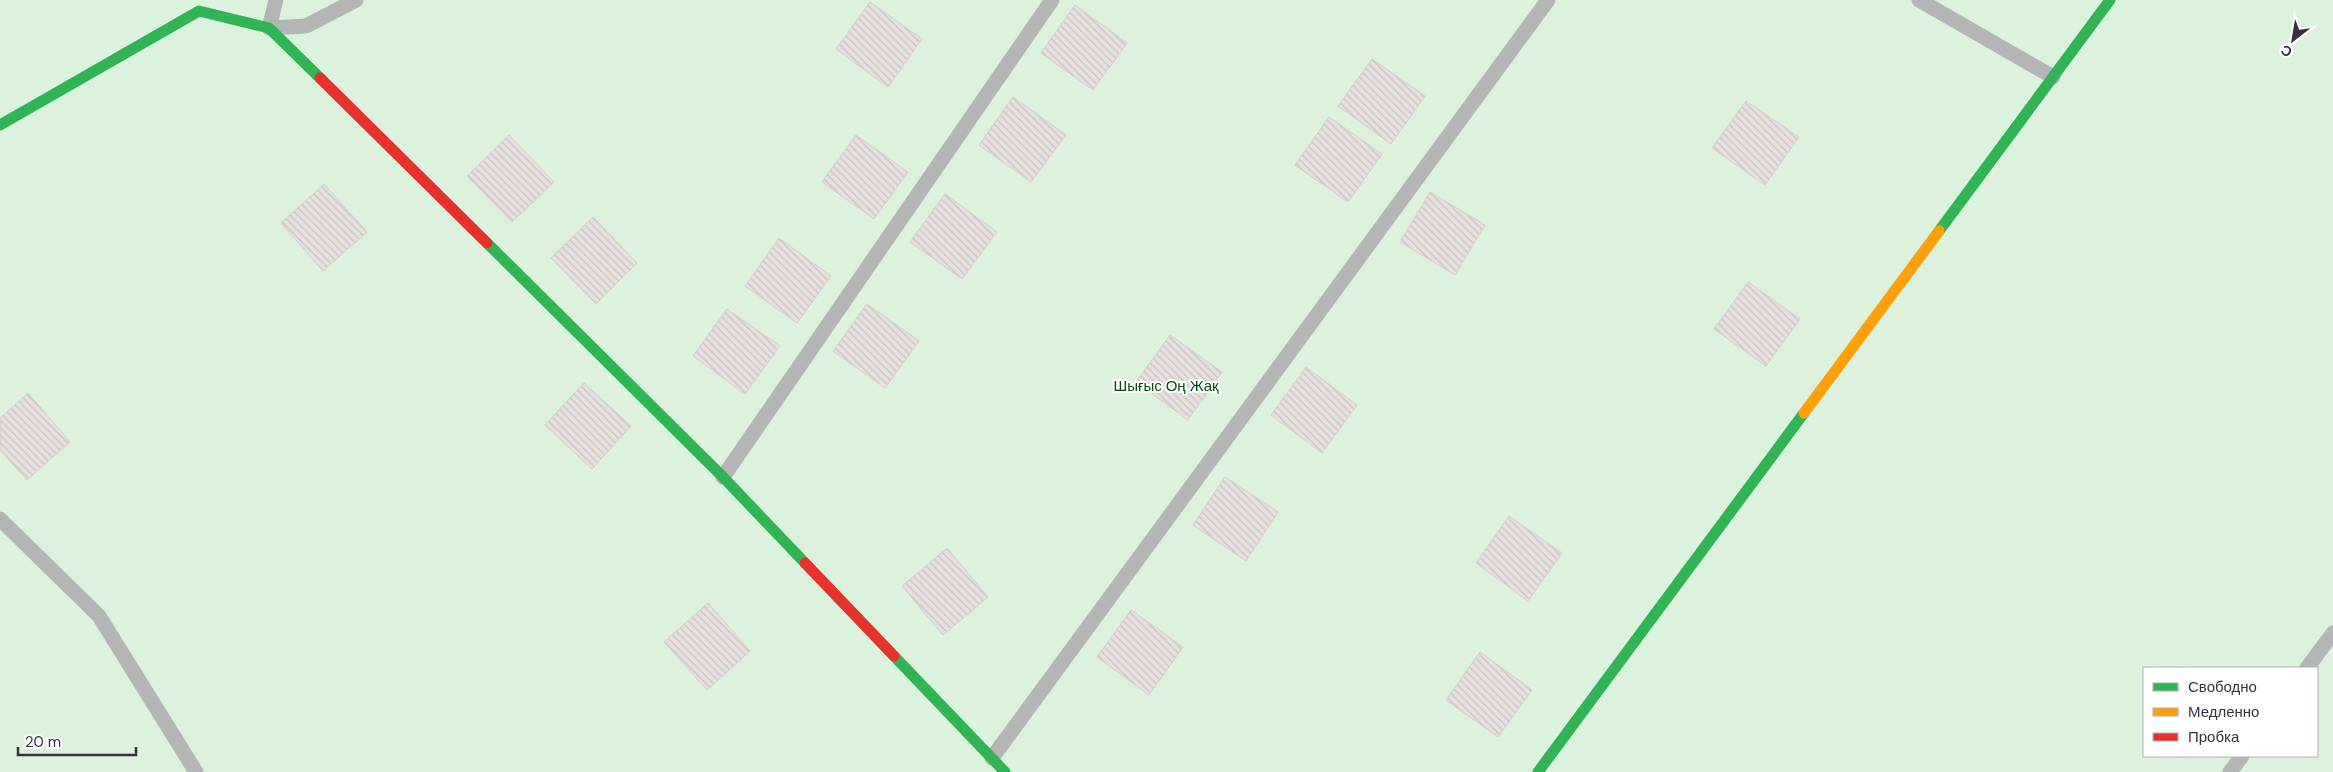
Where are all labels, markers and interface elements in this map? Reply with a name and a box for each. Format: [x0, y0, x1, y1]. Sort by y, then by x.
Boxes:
north arrow [2268, 15, 2318, 65]
text: С [2277, 41, 2295, 61]
park label: Шығыс Оң Жақ [1113, 376, 1219, 396]
legend [2143, 667, 2318, 757]
text: Свободно [2188, 677, 2257, 697]
text: Медленно [2188, 702, 2259, 722]
scale bar [18, 724, 135, 756]
text: Пробка [2188, 727, 2240, 747]
text: 20 m [25, 732, 61, 752]

